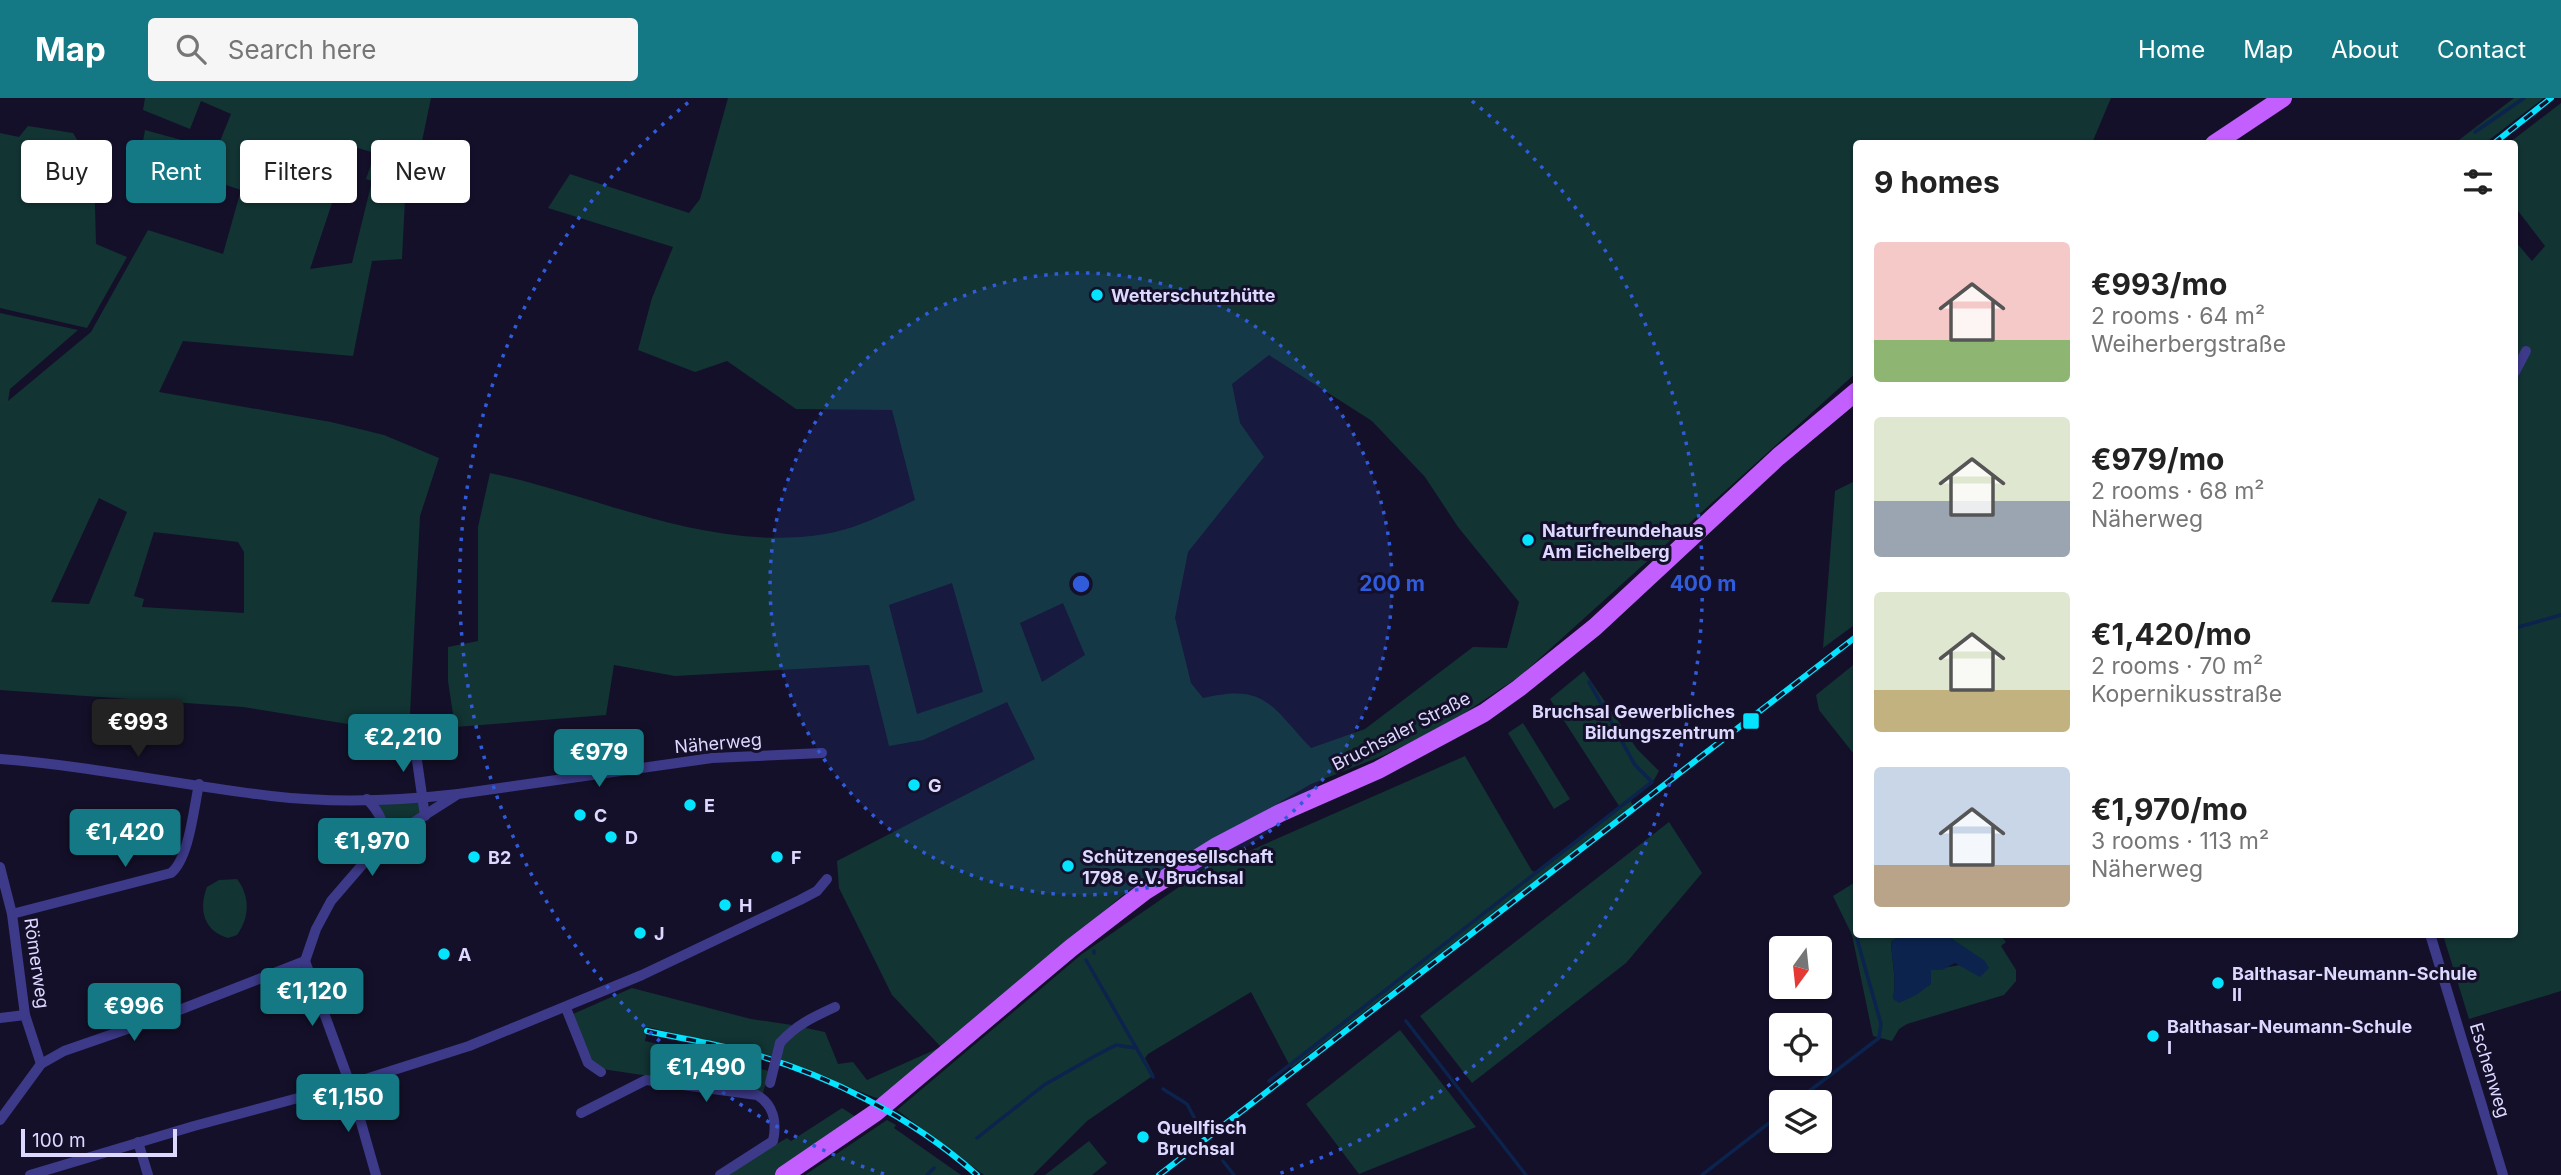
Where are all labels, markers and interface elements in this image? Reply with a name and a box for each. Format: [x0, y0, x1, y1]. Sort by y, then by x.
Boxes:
search box [148, 18, 638, 81]
text: Map [35, 29, 106, 69]
icon: search [172, 30, 210, 68]
text: Search here [228, 34, 376, 65]
text: Home [2138, 35, 2205, 64]
text: Map [2243, 35, 2293, 64]
text: About [2331, 35, 2399, 64]
text: Contact [2437, 35, 2526, 64]
chip: Buy [21, 140, 112, 203]
chip: Rent [126, 140, 226, 203]
chip: Filters [240, 140, 357, 203]
chip: New [371, 140, 470, 203]
icon: filters [2459, 163, 2497, 201]
text: 9 homes [1874, 164, 2000, 200]
text: €993/mo [2091, 266, 2227, 302]
icon: home [1930, 270, 2014, 354]
place label: Wetterschutzhütte [1111, 285, 1276, 306]
marker: Wetterschutzhütte [1089, 287, 1105, 303]
text: 2 rooms · 64 m² [2091, 302, 2265, 330]
text: Weiherbergstraße [2091, 330, 2286, 358]
text: €979/mo [2091, 441, 2225, 477]
icon: home [1930, 445, 2014, 529]
text: 2 rooms · 68 m² [2091, 477, 2264, 505]
text: Näherweg [2091, 505, 2203, 533]
place label: Naturfreundehaus Am Eichelberg [1542, 520, 1704, 562]
marker: Naturfreundehaus Am Eichelberg [1520, 532, 1536, 548]
text: 200 m [1359, 571, 1425, 596]
text: 400 m [1670, 571, 1736, 596]
centre of rings [1069, 572, 1093, 596]
text: €1,420/mo [2091, 616, 2251, 652]
icon: home [1930, 620, 2014, 704]
text: 2 rooms · 70 m² [2091, 652, 2263, 680]
text: Kopernikusstraße [2091, 680, 2282, 708]
street label: Bruchsaler Straße [1328, 687, 1474, 775]
pin: €993 [97, 700, 179, 759]
place label: Bruchsal Gewerbliches Bildungszentrum [1532, 701, 1735, 743]
text: €993 [108, 708, 168, 736]
marker: Bruchsal Gewerbliches Bildungszentrum [1741, 711, 1761, 731]
pin: €2,210 [346, 714, 460, 774]
text: €2,210 [364, 723, 442, 751]
street label: Näherweg [673, 729, 763, 757]
pin: €979 [558, 730, 640, 789]
text: €979 [570, 738, 628, 766]
place label: G [928, 775, 942, 796]
marker: G [906, 777, 922, 793]
text: €1,970/mo [2091, 791, 2248, 827]
place label: E [704, 795, 715, 816]
icon: home [1930, 795, 2014, 879]
marker: E [682, 797, 698, 813]
place label: C [594, 805, 607, 826]
marker: C [572, 807, 588, 823]
pin: €1,420 [68, 810, 182, 869]
text: €1,420 [86, 818, 164, 846]
pin: €1,970 [315, 818, 429, 878]
text: €1,970 [334, 827, 410, 855]
place label: D [625, 827, 638, 848]
text: 3 rooms · 113 m² [2091, 827, 2269, 855]
marker: D [603, 829, 619, 845]
place label: Schützengesellschaft 1798 e.V. Bruchsal [1082, 846, 1274, 888]
place label: B2 [488, 847, 511, 868]
place label: F [791, 847, 802, 868]
marker: B2 [466, 849, 482, 865]
marker: F [769, 849, 785, 865]
text: Näherweg [2091, 855, 2203, 883]
marker: Schützengesellschaft 1798 e.V. Bruchsal [1060, 858, 1076, 874]
place label: H [739, 895, 752, 916]
marker: H [717, 897, 733, 913]
street label: Römerweg [20, 916, 54, 1010]
place label: J [654, 923, 665, 944]
marker: J [632, 925, 648, 941]
north arrow [1769, 936, 1832, 999]
map controls [1769, 936, 1832, 1153]
place label: A [458, 944, 471, 965]
marker: A [436, 946, 452, 962]
place label: Balthasar-Neumann-Schule II [2232, 963, 2477, 1005]
pin: €1,120 [255, 968, 369, 1028]
marker: Balthasar-Neumann-Schule II [2210, 975, 2226, 991]
text: €1,120 [276, 977, 348, 1005]
pin: €996 [93, 984, 175, 1043]
text: €996 [104, 992, 164, 1020]
button: locate [1769, 1013, 1832, 1076]
place label: Balthasar-Neumann-Schule I [2167, 1016, 2412, 1058]
street label: Eschenweg [2466, 1020, 2514, 1120]
marker: Balthasar-Neumann-Schule I [2145, 1028, 2161, 1044]
pin: €1,490 [649, 1044, 763, 1104]
text: €1,490 [666, 1053, 746, 1081]
pin: €1,150 [291, 1074, 405, 1134]
text: €1,150 [312, 1083, 384, 1111]
button: layers [1769, 1090, 1832, 1153]
place label: Quellfisch Bruchsal [1157, 1117, 1247, 1159]
scale bar [21, 1126, 177, 1158]
text: 100 m [32, 1129, 86, 1152]
marker: Quellfisch Bruchsal [1135, 1129, 1151, 1145]

